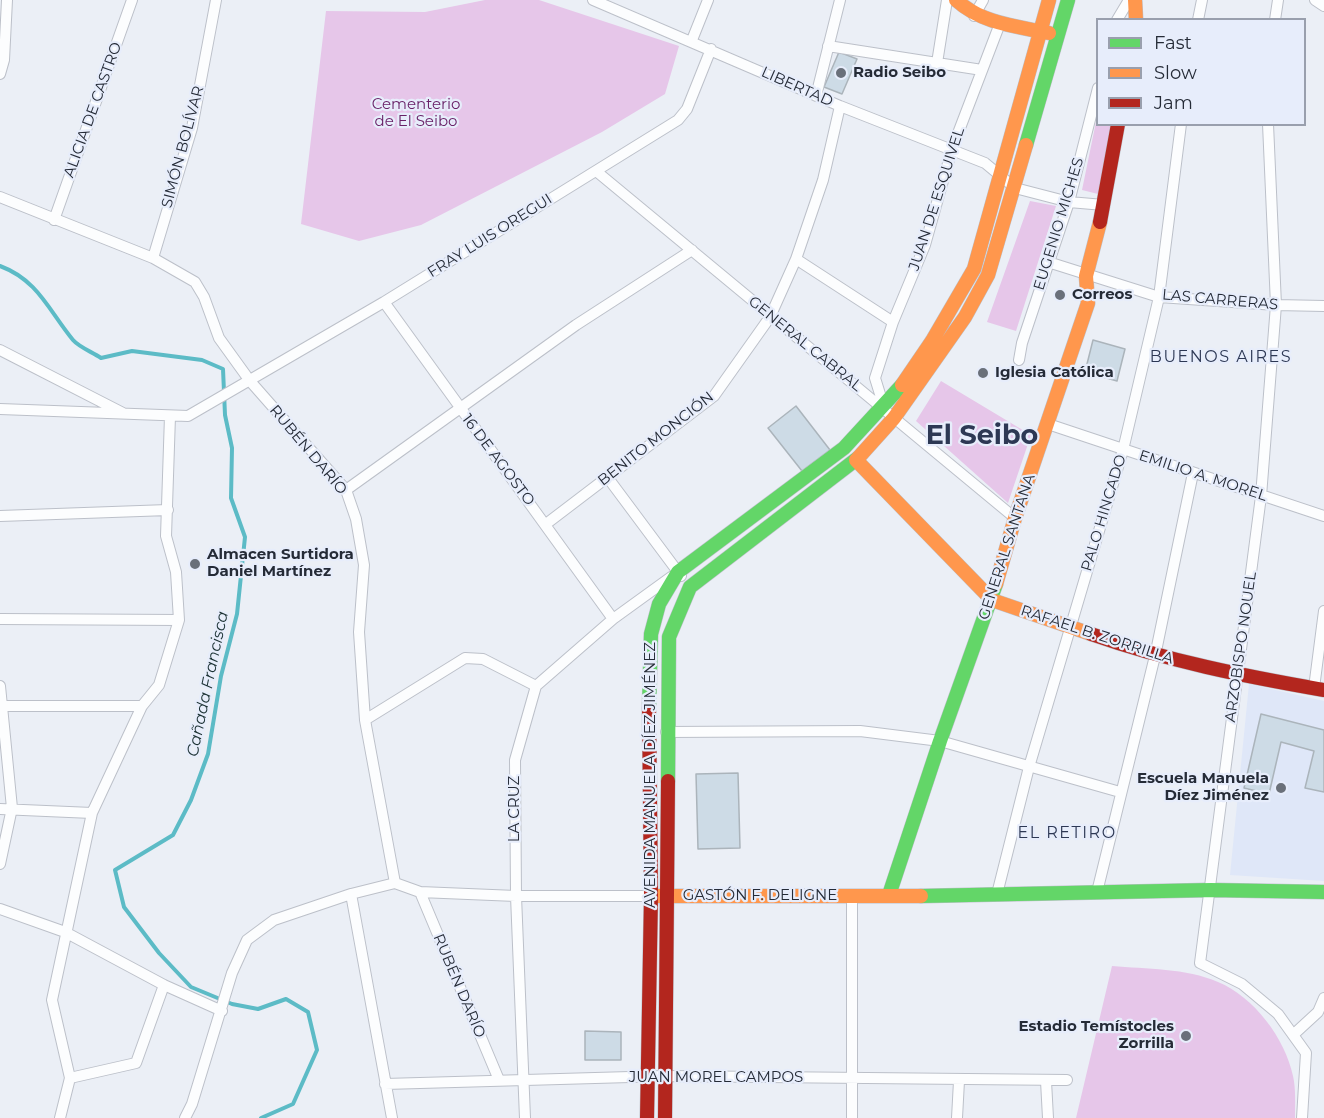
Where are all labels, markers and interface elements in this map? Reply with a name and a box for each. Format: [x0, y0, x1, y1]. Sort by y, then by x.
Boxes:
legend [1096, 18, 1306, 126]
text: Fast [1154, 32, 1192, 54]
street label: ALICIA DE CASTRO [60, 40, 126, 180]
text: Slow [1154, 62, 1197, 84]
street label: LIBERTAD [758, 63, 836, 111]
place label: Radio Seibo [853, 64, 946, 82]
marker: Radio Seibo [834, 66, 848, 80]
street label: SIMÓN BOLÍVAR [158, 84, 208, 210]
text: Jam [1154, 92, 1193, 114]
park label: Cementerio de El Seibo [372, 96, 460, 131]
street label: JUAN DE ESQUIVEL [905, 125, 969, 273]
street label: EUGENIO MICHES [1030, 156, 1088, 292]
street label: FRAY LUIS OREGUI [424, 190, 556, 282]
place label: Correos [1072, 286, 1132, 304]
street label: LAS CARRERAS [1161, 286, 1279, 314]
marker: Correos [1053, 288, 1067, 302]
street label: GENERAL CABRAL [745, 293, 865, 395]
district label: BUENOS AIRES [1150, 347, 1292, 367]
place label: Iglesia Católica [995, 364, 1114, 382]
marker: Iglesia Católica [976, 366, 990, 380]
street label: BENITO MONCIÓN [594, 388, 718, 490]
street label: RUBÉN DARÍO [265, 402, 351, 498]
street label: 16 DE AGOSTO [458, 411, 538, 509]
district label: El Seibo [926, 420, 1038, 452]
street label: EMILIO A. MOREL [1137, 447, 1269, 505]
street label: PALO HINCADO [1078, 453, 1130, 573]
street label: GENERAL SANTANA [975, 472, 1039, 622]
place label: Almacen Surtidora Daniel Martínez [207, 546, 354, 581]
marker: Almacen Surtidora Daniel Martínez [188, 557, 202, 571]
street label: ARZOBISPO NOUEL [1222, 571, 1260, 723]
street label: RAFAEL B. ZORRILLA [1018, 602, 1176, 668]
water label: Cañada Francisca [183, 610, 233, 758]
street label: AVENIDA MANUELA DÍEZ JIMÉNEZ [642, 642, 660, 908]
place label: Escuela Manuela Díez Jiménez [1137, 770, 1269, 805]
street label: LA CRUZ [506, 776, 524, 842]
marker: Escuela Manuela Díez Jiménez [1274, 781, 1288, 795]
district label: EL RETIRO [1017, 823, 1117, 843]
street label: GASTÓN F. DELIGNE [683, 887, 837, 905]
street label: RUBÉN DARÍO [429, 931, 489, 1041]
place label: Estadio Temístocles Zorrilla [1019, 1018, 1174, 1053]
marker: Estadio Temístocles Zorrilla [1179, 1029, 1193, 1043]
street label: JUAN MOREL CAMPOS [629, 1069, 803, 1087]

